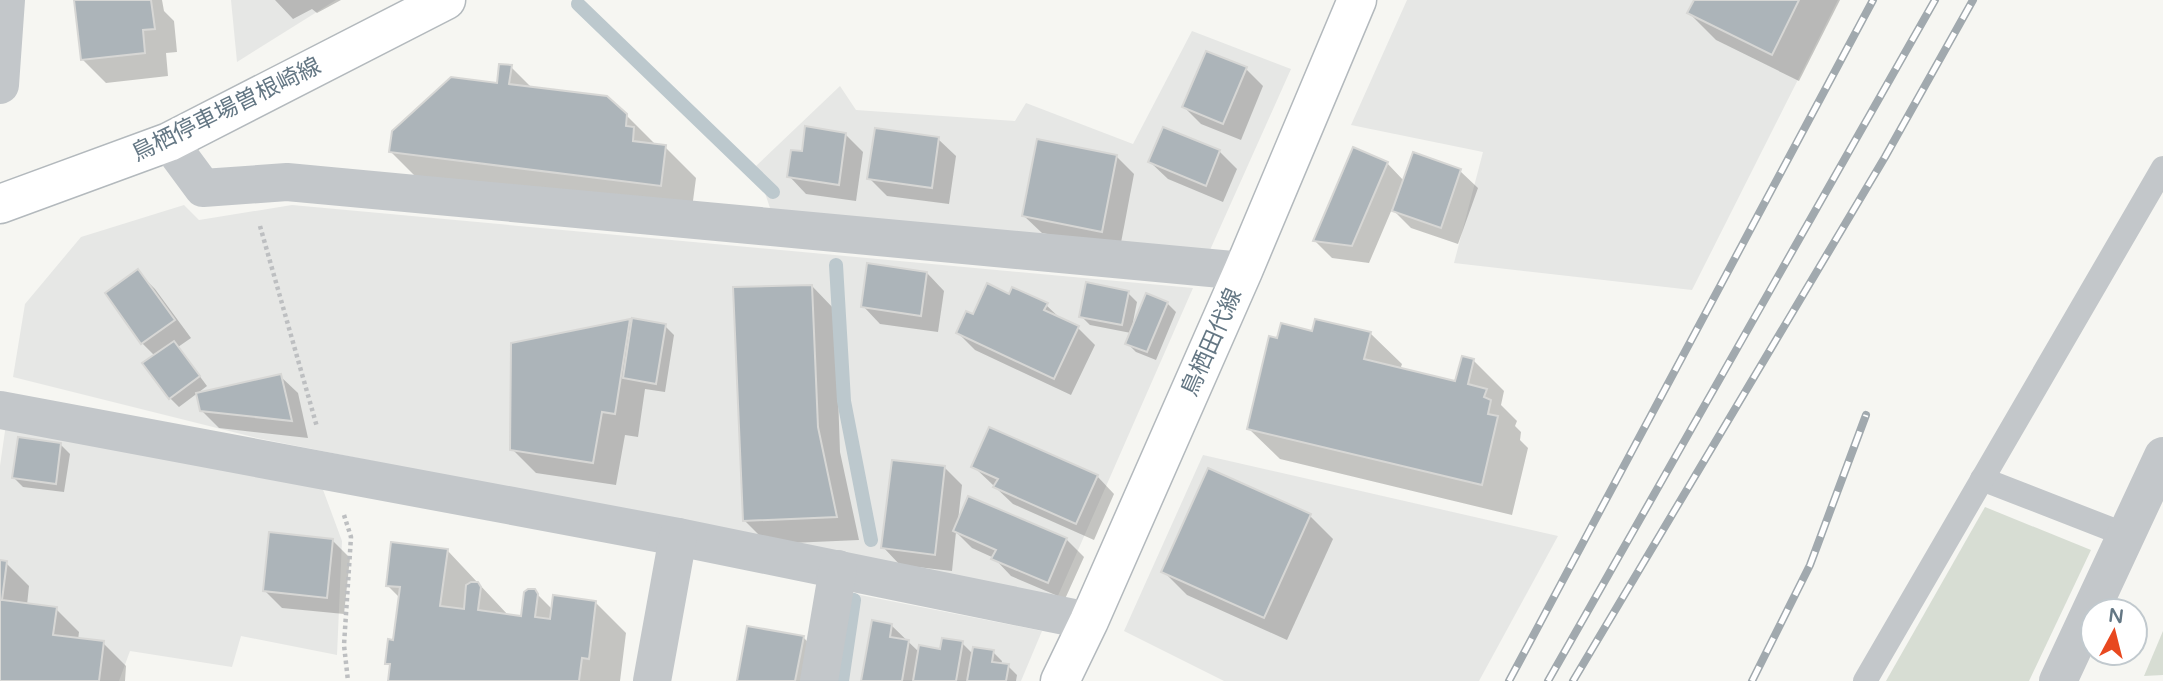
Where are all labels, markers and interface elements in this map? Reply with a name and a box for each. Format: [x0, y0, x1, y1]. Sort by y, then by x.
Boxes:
street label: 鳥栖停車場曽根崎線 [127, 52, 326, 168]
street label: 鳥栖田代線 [1176, 284, 1248, 401]
north arrow [2079, 597, 2149, 667]
text: N [2107, 604, 2125, 628]

